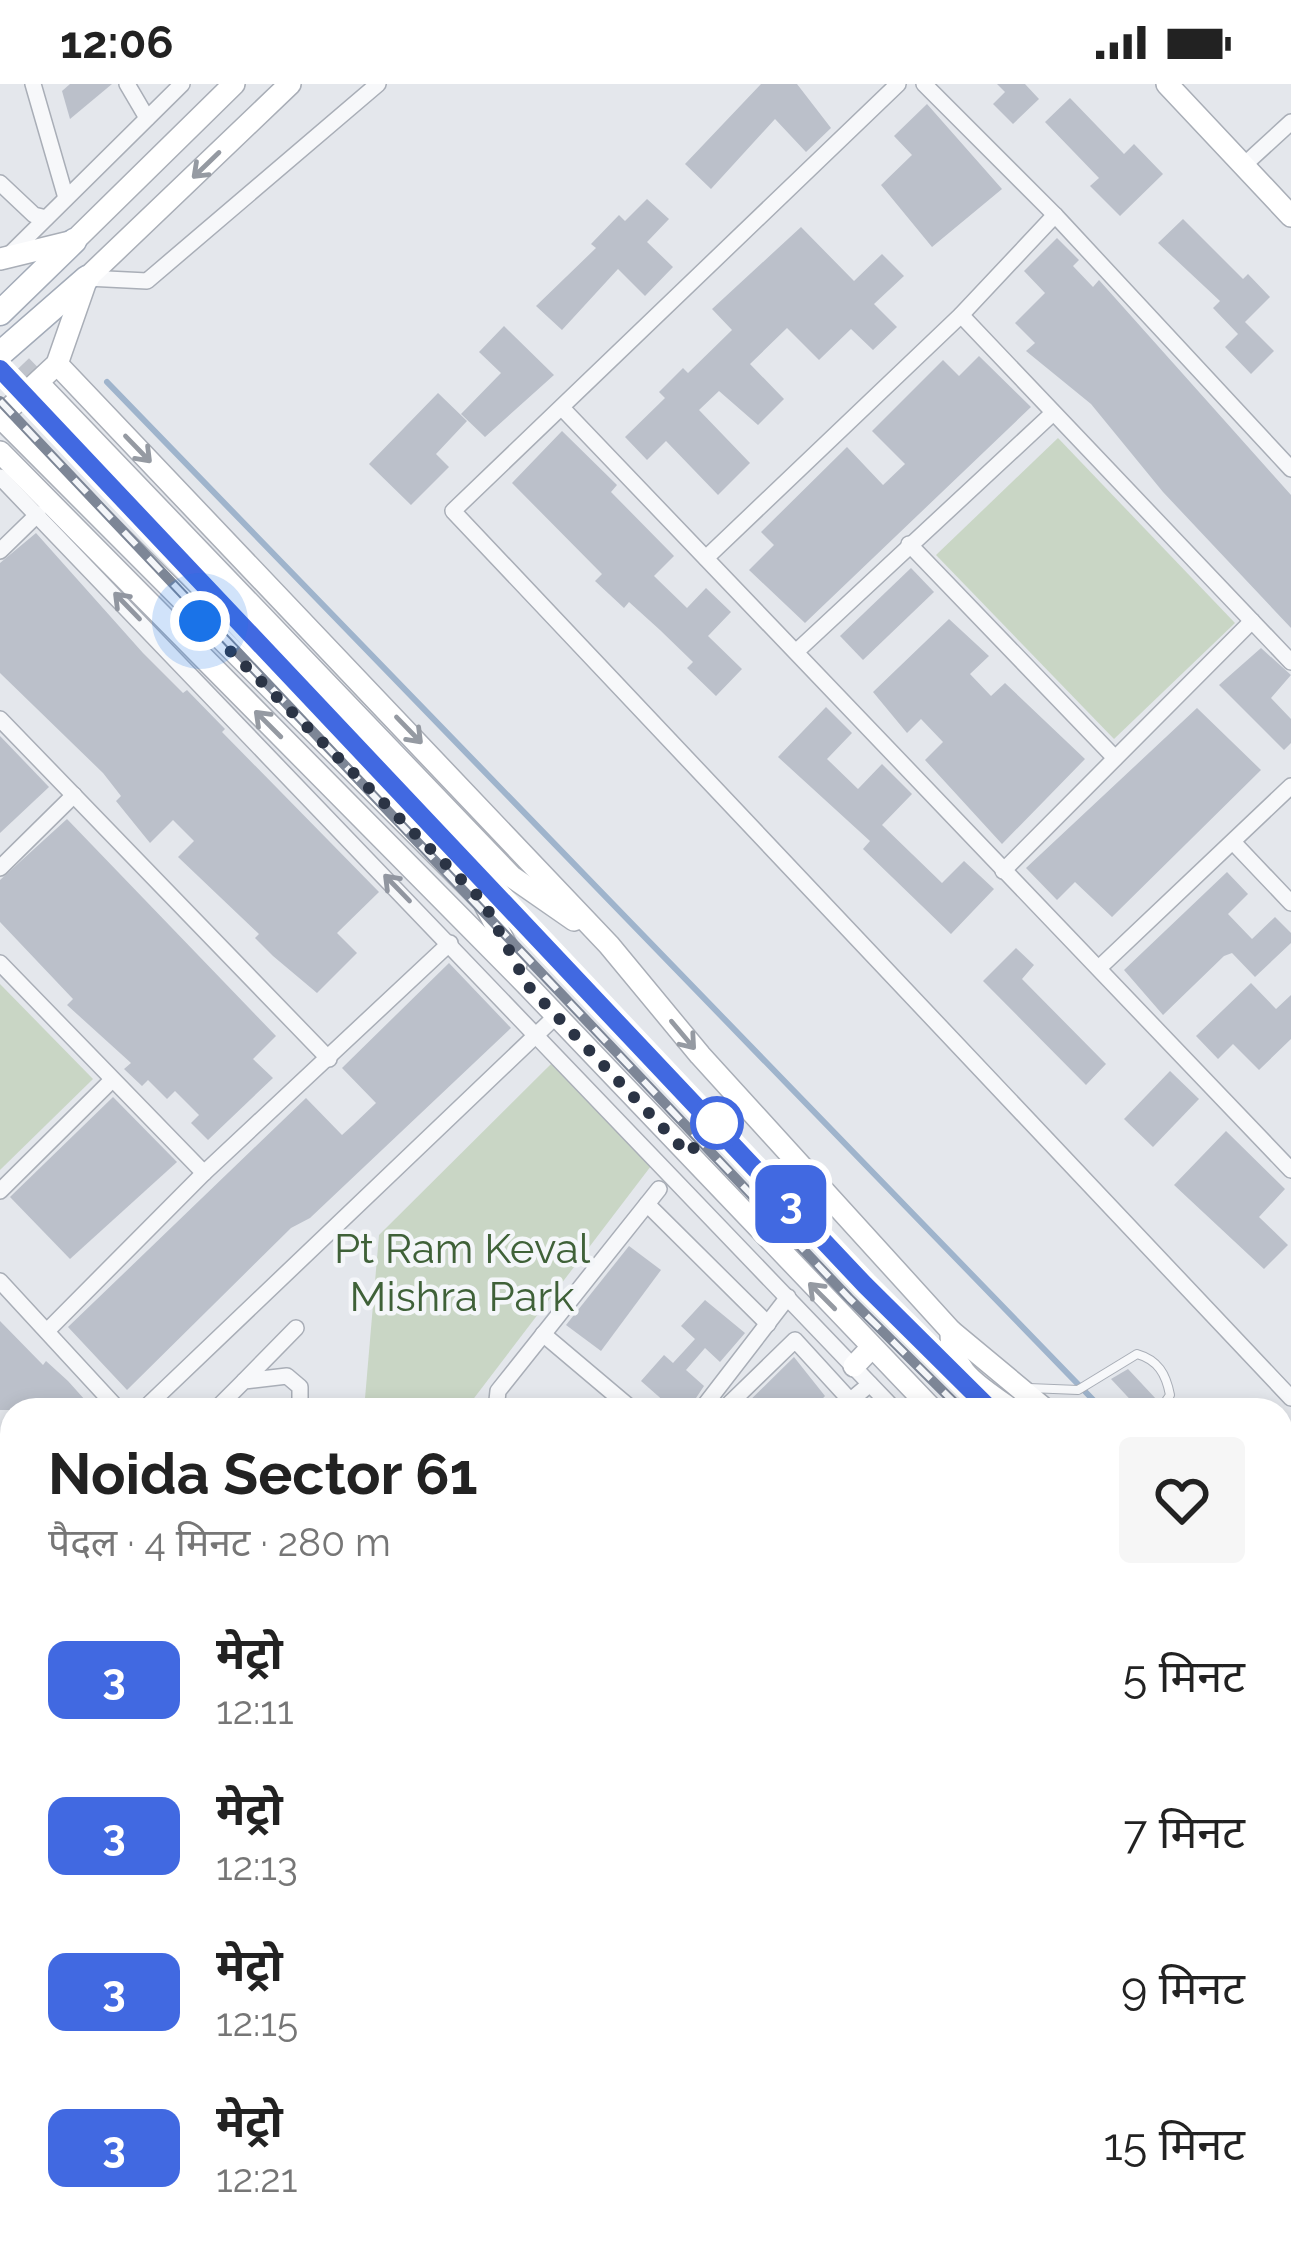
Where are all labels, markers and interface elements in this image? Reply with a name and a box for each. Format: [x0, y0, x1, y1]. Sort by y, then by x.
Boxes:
text: 12:06 [60, 16, 174, 69]
one-way arrow [192, 150, 221, 178]
one-way arrow [124, 434, 152, 463]
your location [170, 591, 230, 651]
one-way arrow [113, 592, 141, 622]
one-way arrow [254, 709, 284, 739]
one-way arrow [394, 715, 422, 744]
one-way arrow [383, 874, 411, 903]
one-way arrow [669, 1019, 697, 1050]
unlabelled marker [692, 1098, 742, 1148]
line badge: 3 [752, 1165, 830, 1243]
text: 3 [779, 1179, 803, 1228]
park label: Pt Ram Keval Mishra Park [334, 1224, 591, 1321]
one-way arrow [809, 1282, 837, 1311]
button: heart [1119, 1437, 1245, 1563]
text: Noida Sector 61 [48, 1440, 478, 1507]
text: पैदल · 4 मिनट · 280 m [48, 1519, 391, 1565]
text: मेट्रो [216, 1627, 283, 1680]
text: 5 मिनट [1123, 1650, 1245, 1703]
text: 3 [102, 1655, 126, 1704]
text: 12:11 [216, 1687, 294, 1733]
text: मेट्रो [216, 1783, 283, 1836]
text: 7 मिनट [1123, 1806, 1245, 1859]
text: 3 [102, 1811, 126, 1860]
text: 12:13 [216, 1843, 298, 1889]
text: मेट्रो [216, 1939, 283, 1992]
text: 9 मिनट [1121, 1962, 1245, 2015]
text: 3 [102, 1967, 126, 2016]
text: 12:15 [216, 1999, 298, 2045]
text: मेट्रो [216, 2095, 283, 2148]
text: 15 मिनट [1104, 2118, 1245, 2171]
text: 3 [102, 2123, 126, 2172]
text: 12:21 [216, 2155, 297, 2201]

